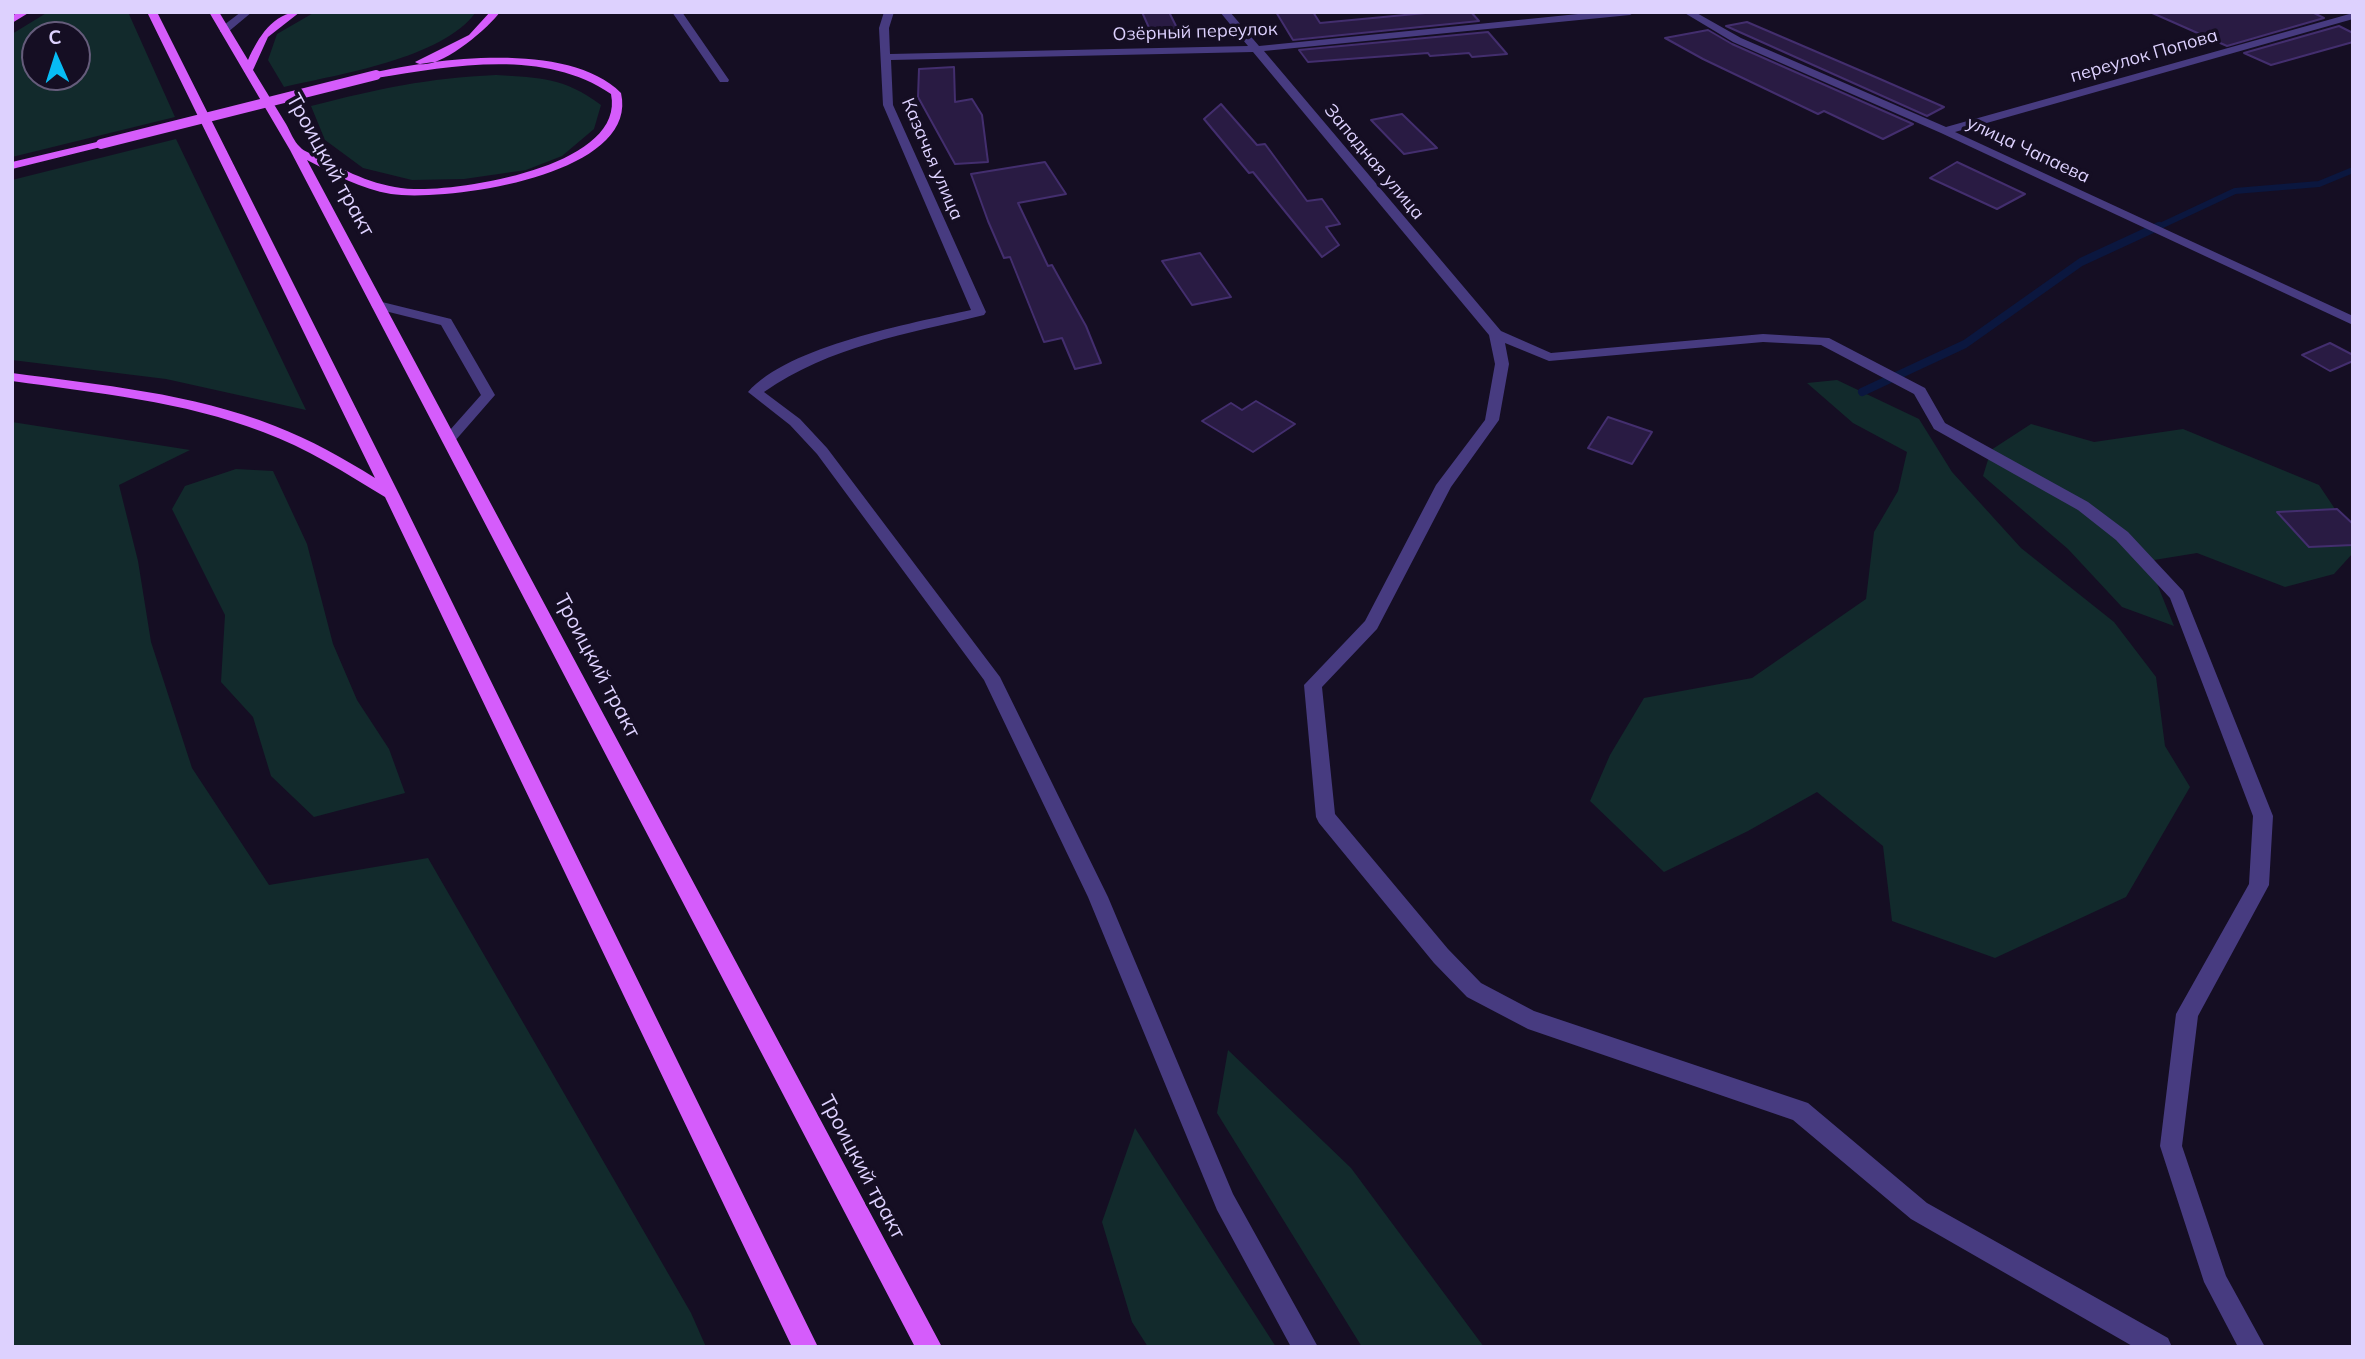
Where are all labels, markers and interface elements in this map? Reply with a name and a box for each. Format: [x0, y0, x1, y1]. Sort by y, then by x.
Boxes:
street label: Озёрный переулок [1112, 18, 1278, 46]
north arrow [21, 21, 91, 91]
text: С [48, 25, 62, 49]
street label: переулок Попова [2068, 25, 2220, 87]
street label: Троицкий тракт [280, 89, 380, 241]
street label: Казачья улица [897, 95, 967, 223]
street label: Западная улица [1319, 100, 1429, 224]
street label: улица Чапаева [1963, 112, 2093, 188]
street label: Троицкий тракт [549, 590, 645, 742]
street label: Троицкий тракт [814, 1091, 910, 1243]

